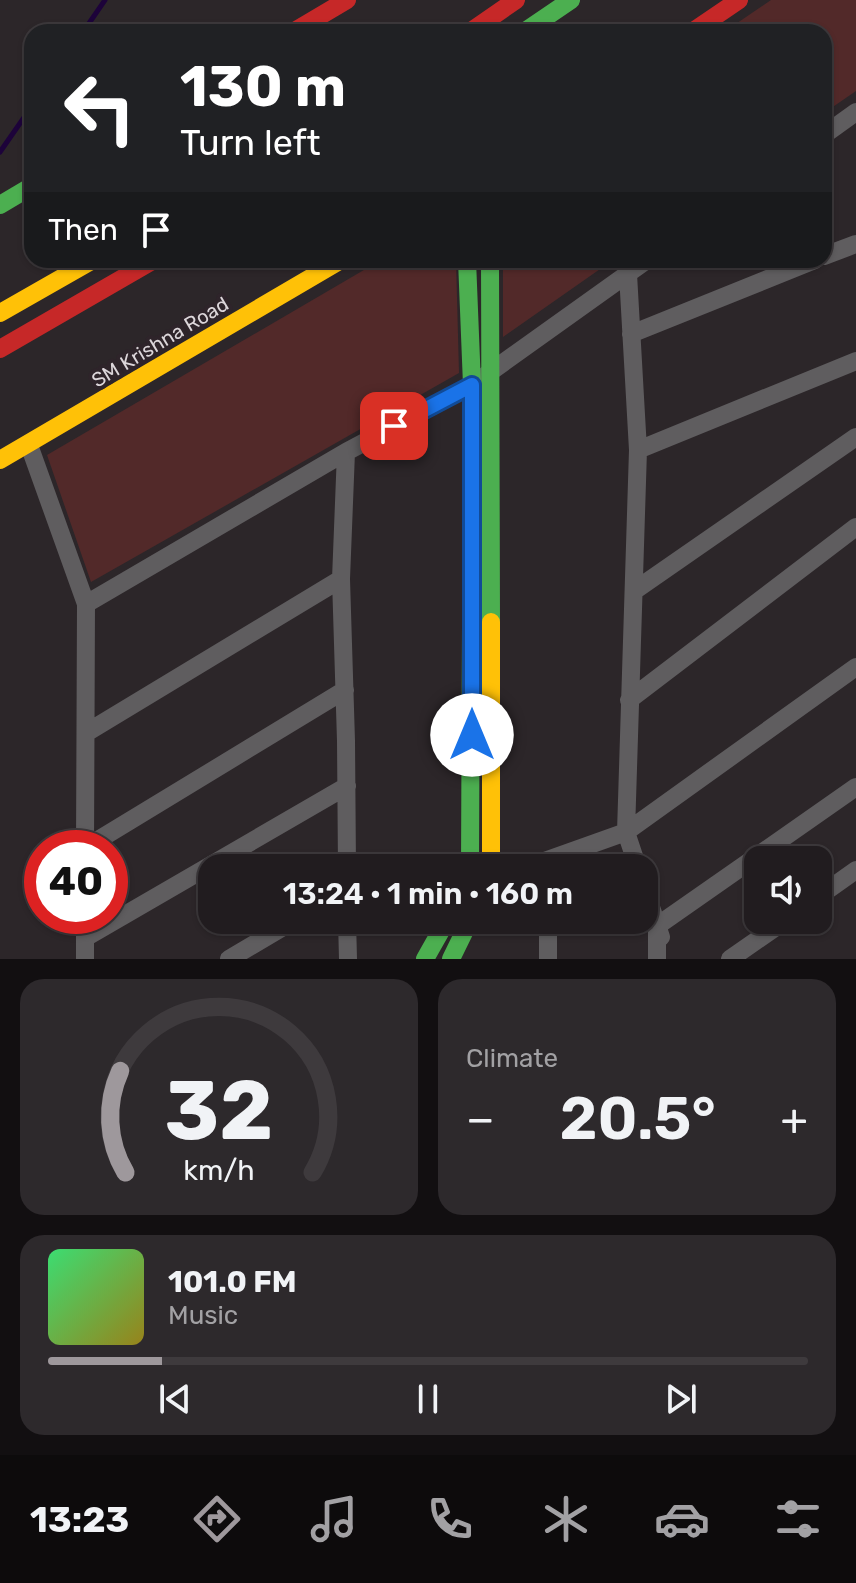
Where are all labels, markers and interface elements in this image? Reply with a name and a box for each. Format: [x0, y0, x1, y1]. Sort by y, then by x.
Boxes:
text: 130 m [180, 54, 346, 120]
icon: left [48, 56, 152, 160]
text: Turn left [180, 121, 321, 164]
icon: arrive [134, 208, 178, 252]
text: Then [48, 212, 118, 248]
street label: SM Krishna Road [87, 292, 233, 392]
pin [360, 392, 428, 460]
icon: arrive [372, 404, 416, 448]
position arrow [430, 693, 514, 777]
speed limit sign: 40 [24, 830, 128, 934]
map controls [744, 846, 832, 934]
button: sound [744, 846, 832, 934]
text: 13:24 · 1 min · 160 m [283, 876, 573, 912]
text: Climate [466, 1043, 558, 1074]
text: 32 [165, 1061, 273, 1160]
text: 20.5° [559, 1083, 716, 1154]
text: − [466, 1093, 495, 1145]
text: + [781, 1093, 808, 1145]
text: km/h [183, 1153, 255, 1187]
text: 101.0 FM [168, 1264, 297, 1300]
text: Music [168, 1300, 238, 1331]
icon: previous [153, 1377, 197, 1421]
icon: pause [406, 1377, 450, 1421]
icon: next [659, 1377, 703, 1421]
icon: directions [189, 1491, 245, 1547]
icon: music [306, 1491, 362, 1547]
icon: phone [422, 1491, 478, 1547]
icon: climate [538, 1491, 594, 1547]
icon: car [654, 1491, 710, 1547]
icon: filters [770, 1491, 826, 1547]
text: 13:23 [30, 1498, 129, 1541]

